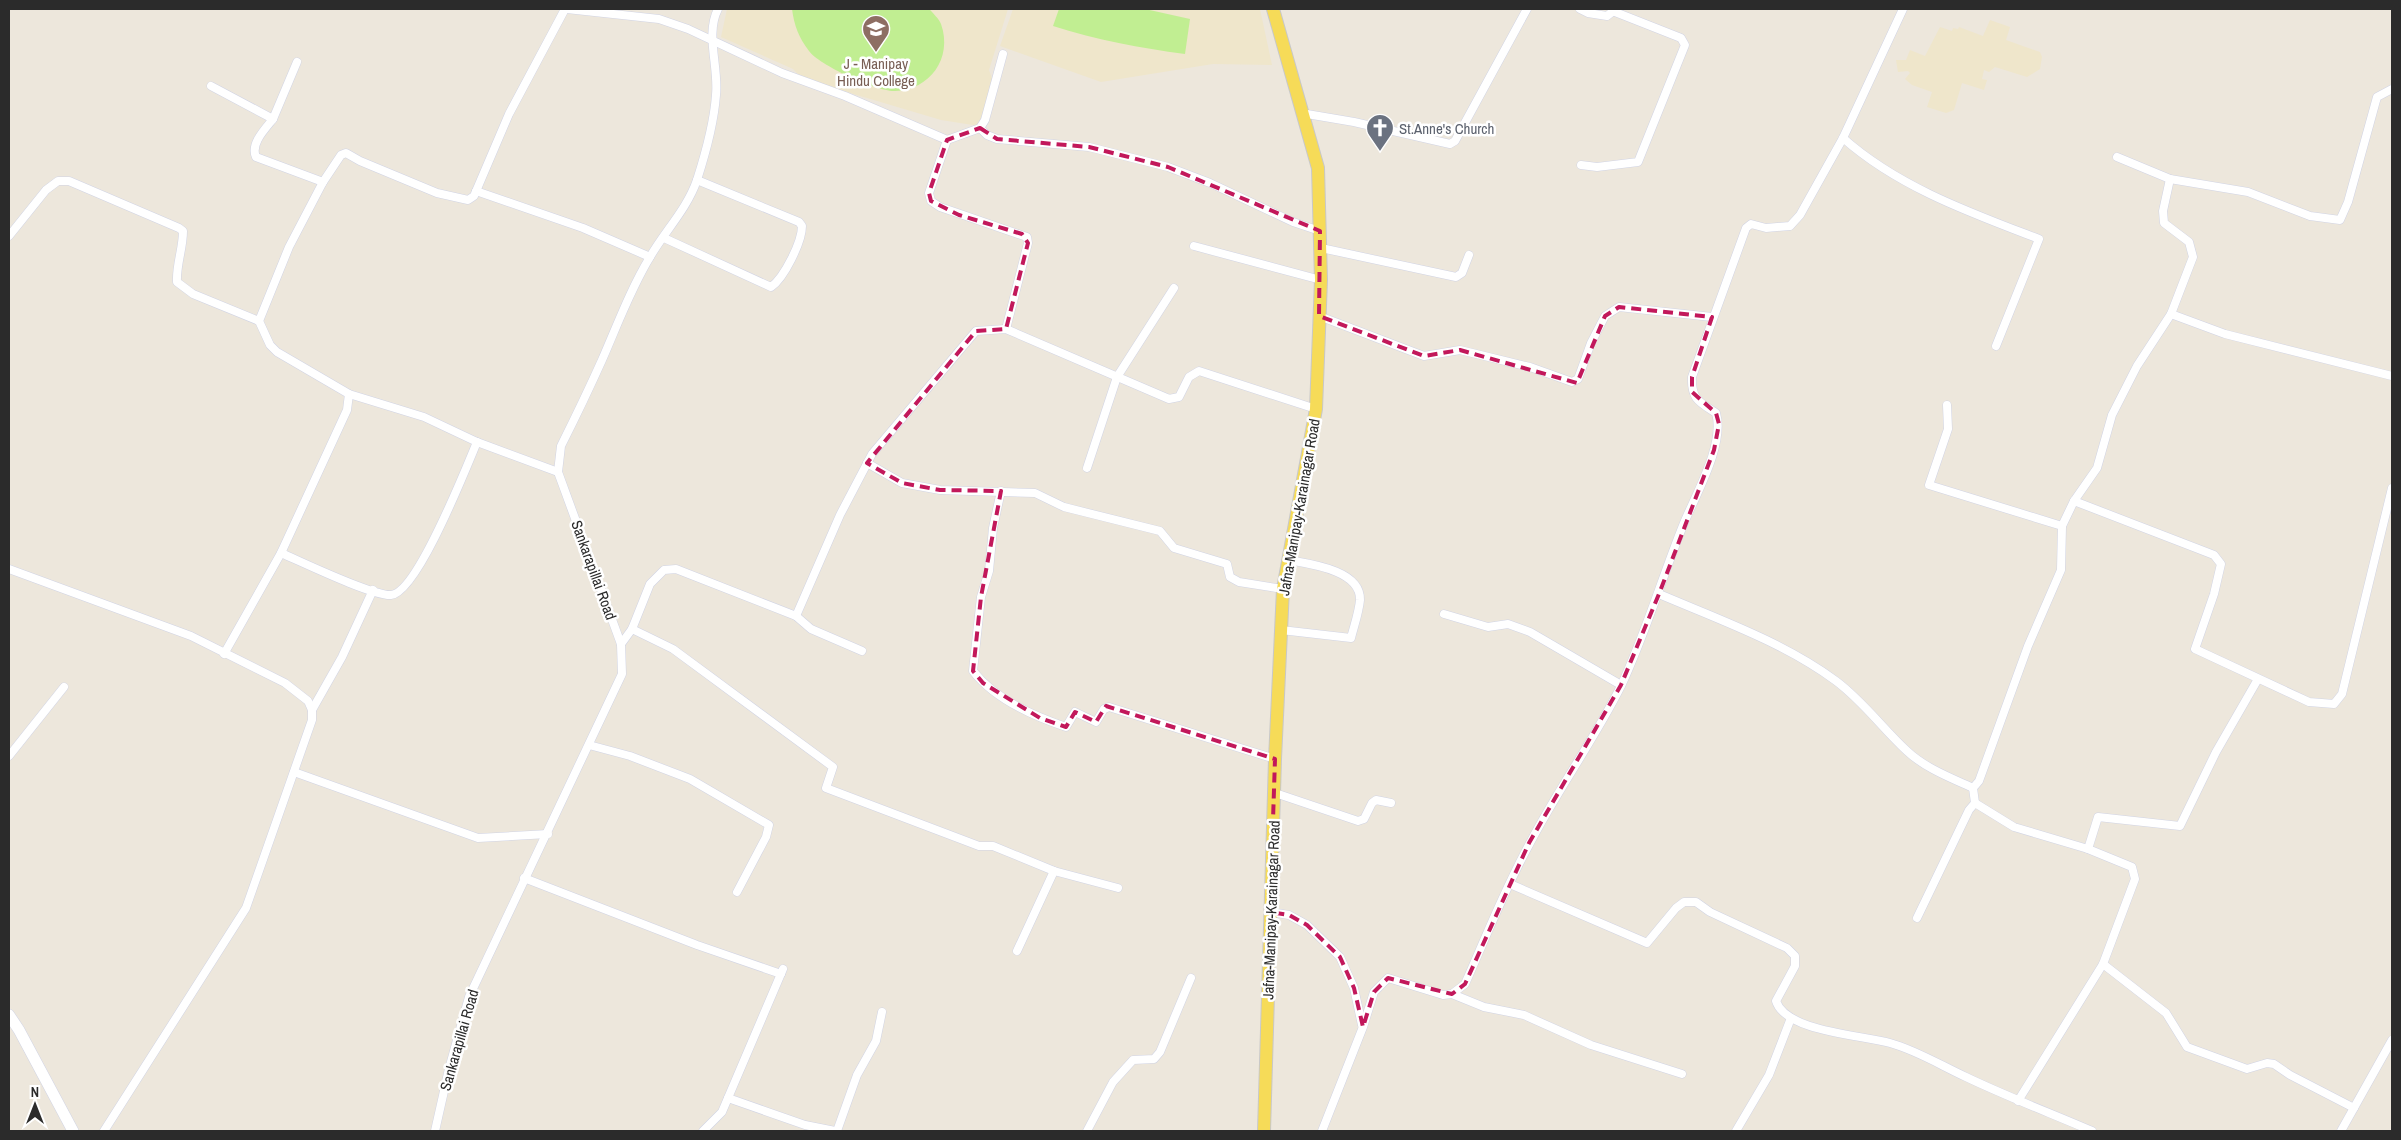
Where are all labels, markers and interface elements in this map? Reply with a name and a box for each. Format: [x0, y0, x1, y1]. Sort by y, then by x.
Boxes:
school or university icon: J - Manipay Hindu College [861, 14, 891, 53]
place label: J - Manipay Hindu College [837, 53, 915, 91]
church icon: St.Anne's Church [1365, 113, 1395, 152]
place label: St.Anne's Church [1399, 118, 1494, 139]
street label: Jafna-Manipay-Karainagar Road [1273, 417, 1325, 597]
street label: Sankarapillai Road [566, 517, 622, 623]
street label: Jafna-Manipay-Karainagar Road [1257, 820, 1285, 1000]
street label: Sankarapillai Road [434, 987, 484, 1093]
north arrow [10, 1080, 60, 1130]
text: N [31, 1083, 39, 1101]

